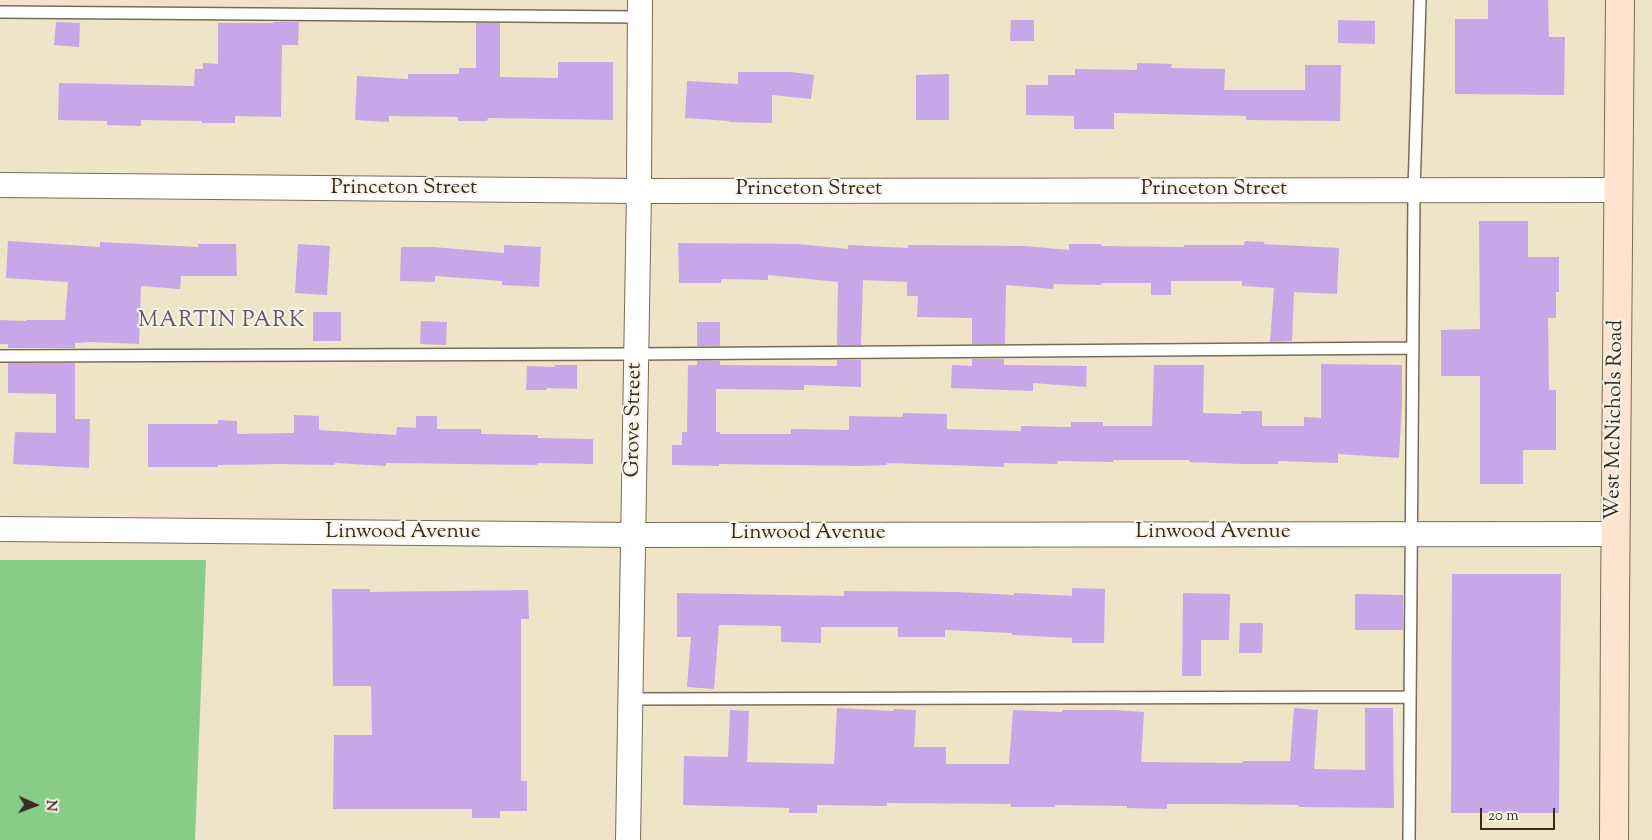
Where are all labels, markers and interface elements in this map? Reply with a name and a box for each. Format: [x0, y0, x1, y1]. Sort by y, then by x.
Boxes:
street label: Princeton Street [331, 176, 477, 202]
street label: Princeton Street [736, 177, 882, 203]
street label: Princeton Street [1141, 177, 1287, 203]
district label: MARTIN PARK [137, 309, 307, 335]
street label: West McNichols Road [1602, 320, 1630, 520]
street label: Grove Street [621, 362, 649, 478]
street label: Linwood Avenue [325, 520, 481, 546]
street label: Linwood Avenue [1135, 520, 1291, 546]
street label: Linwood Avenue [730, 521, 886, 547]
north arrow [10, 780, 60, 830]
scale bar [1482, 798, 1557, 830]
text: N [40, 800, 60, 811]
text: 20 m [1488, 806, 1519, 827]

